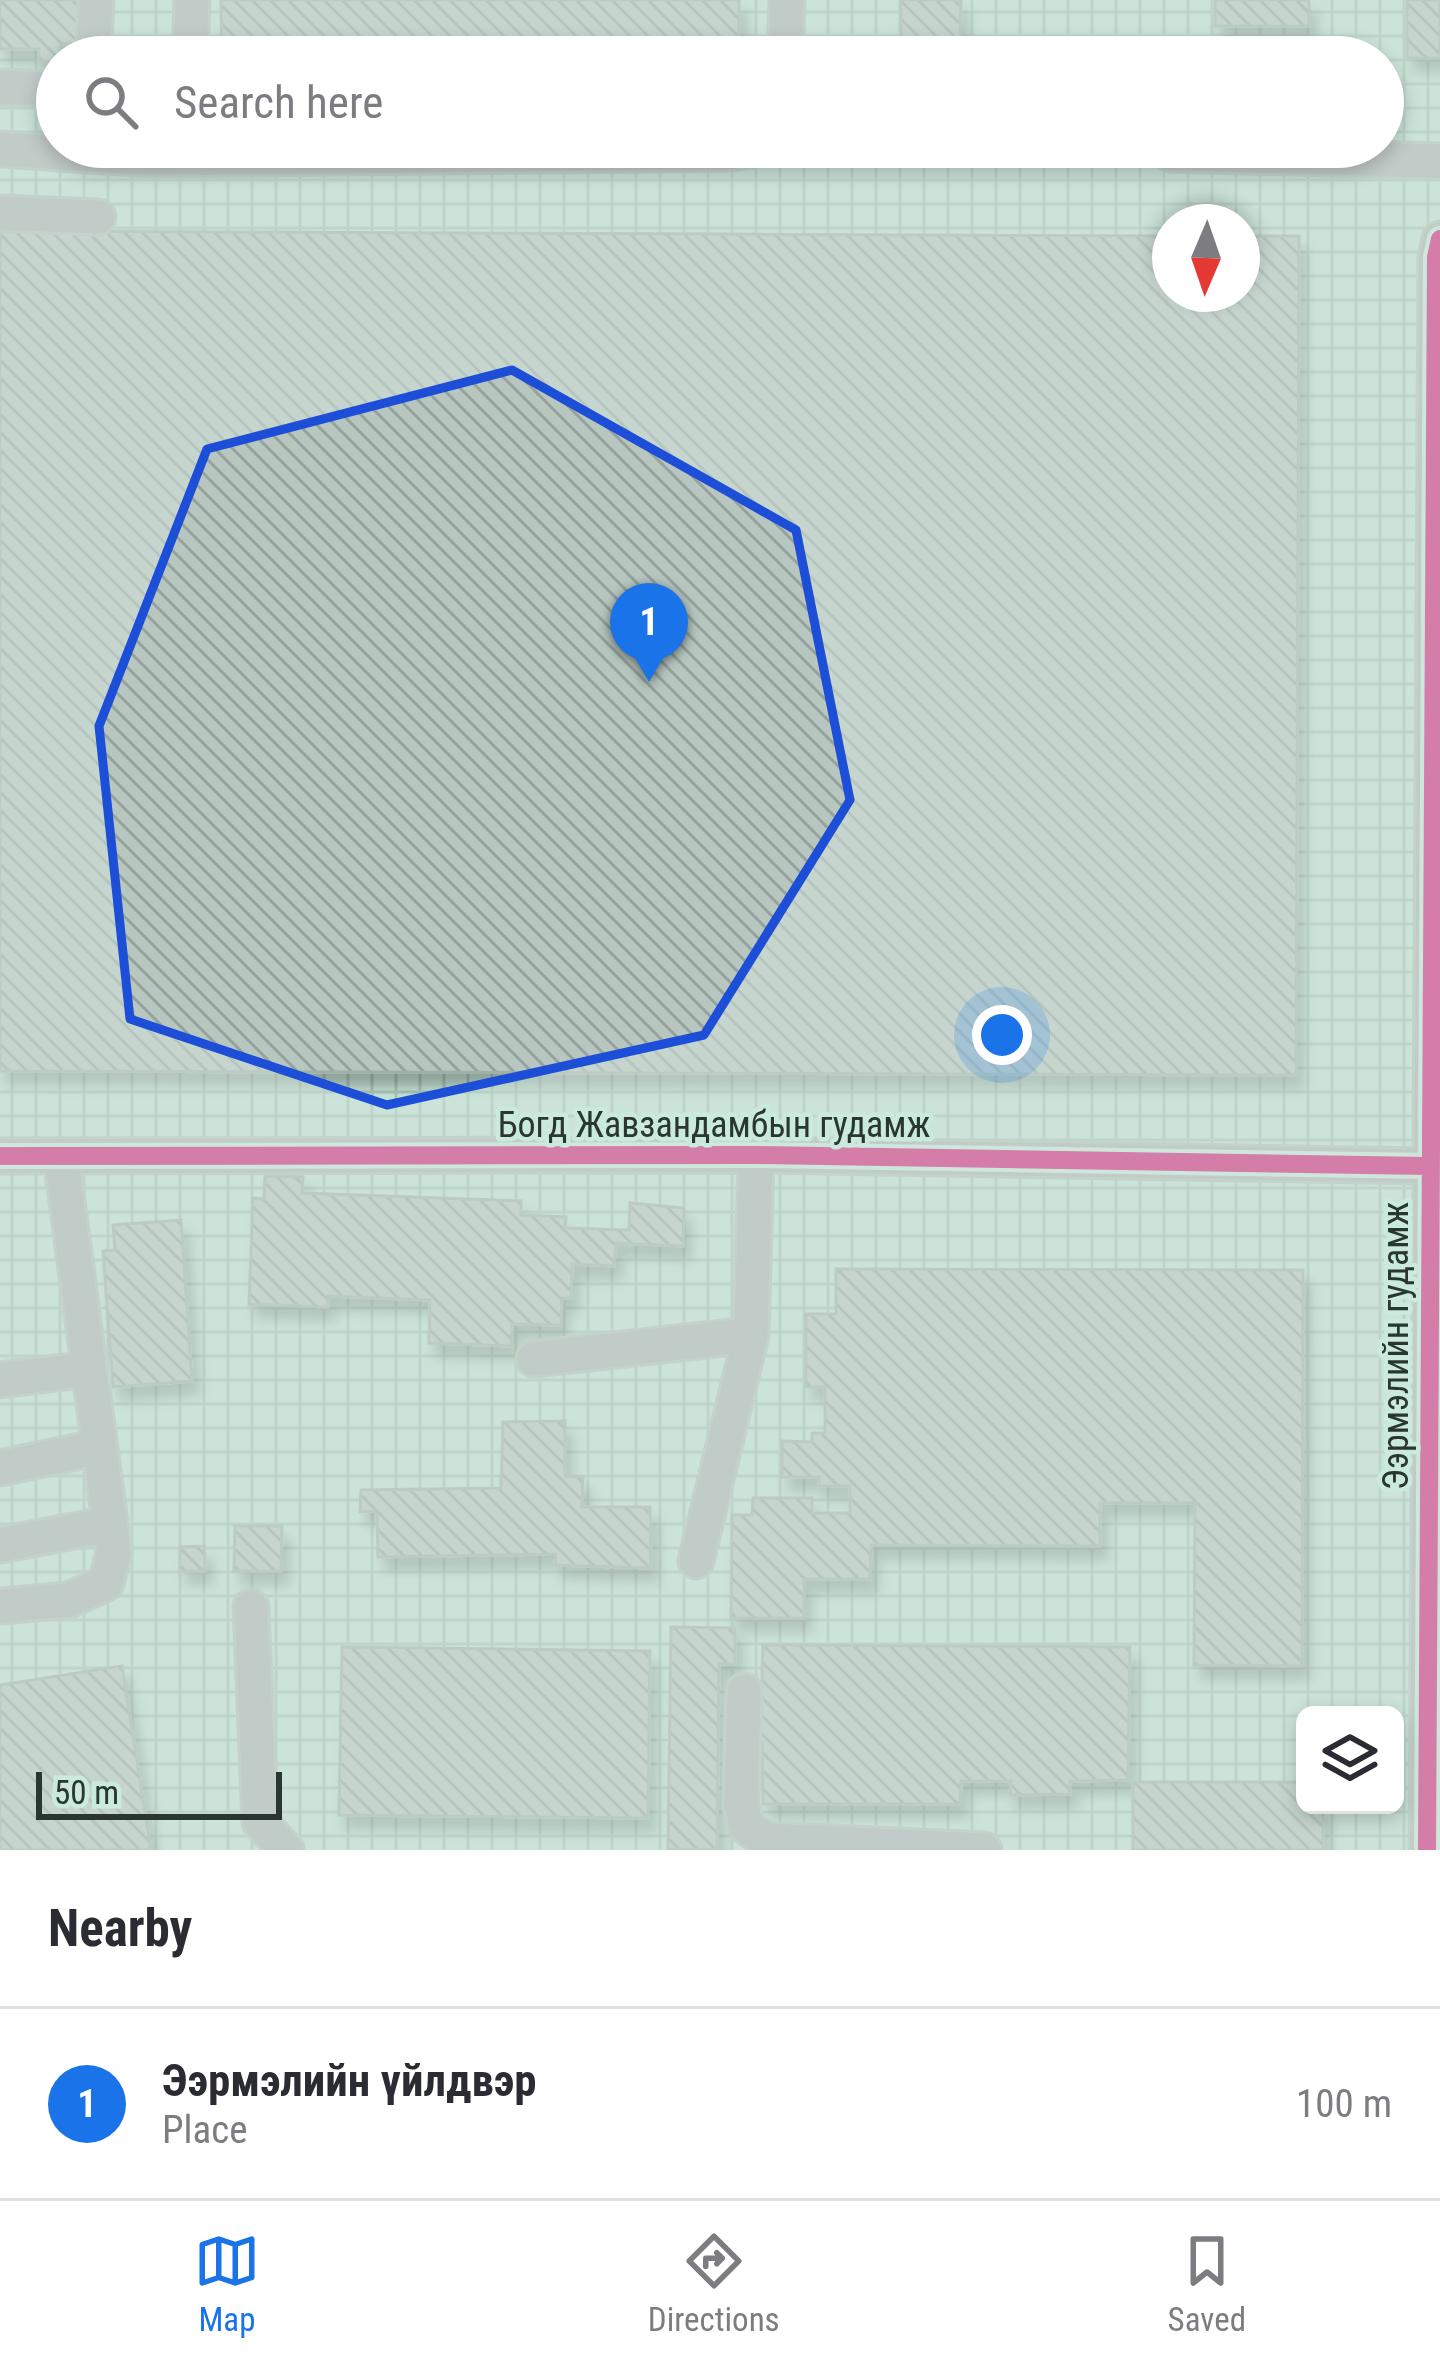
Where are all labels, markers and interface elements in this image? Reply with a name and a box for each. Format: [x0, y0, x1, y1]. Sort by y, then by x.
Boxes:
search box [36, 36, 1404, 168]
icon: search [78, 69, 144, 135]
text: Search here [174, 76, 383, 129]
north arrow [1152, 204, 1260, 312]
pin: 1 [610, 583, 688, 682]
your location [972, 1005, 1032, 1065]
street label: Богд Жавзандамбын гудамж [498, 1104, 930, 1146]
street label: Ээрмэлийн гудамж [1375, 1202, 1417, 1490]
map controls [1296, 1706, 1404, 1814]
button: layers [1296, 1706, 1404, 1814]
scale bar [36, 1766, 282, 1819]
text: 50 m [54, 1773, 119, 1812]
text: Nearby [48, 1899, 192, 1958]
text: Ээрмэлийн үйлдвэр [162, 2054, 537, 2107]
text: 1 [77, 2081, 97, 2127]
text: 100 m [1296, 2081, 1392, 2127]
text: Place [162, 2107, 248, 2153]
tab: Map [194, 2228, 260, 2339]
tab: Directions [648, 2228, 780, 2339]
tab: Saved [1168, 2228, 1246, 2339]

